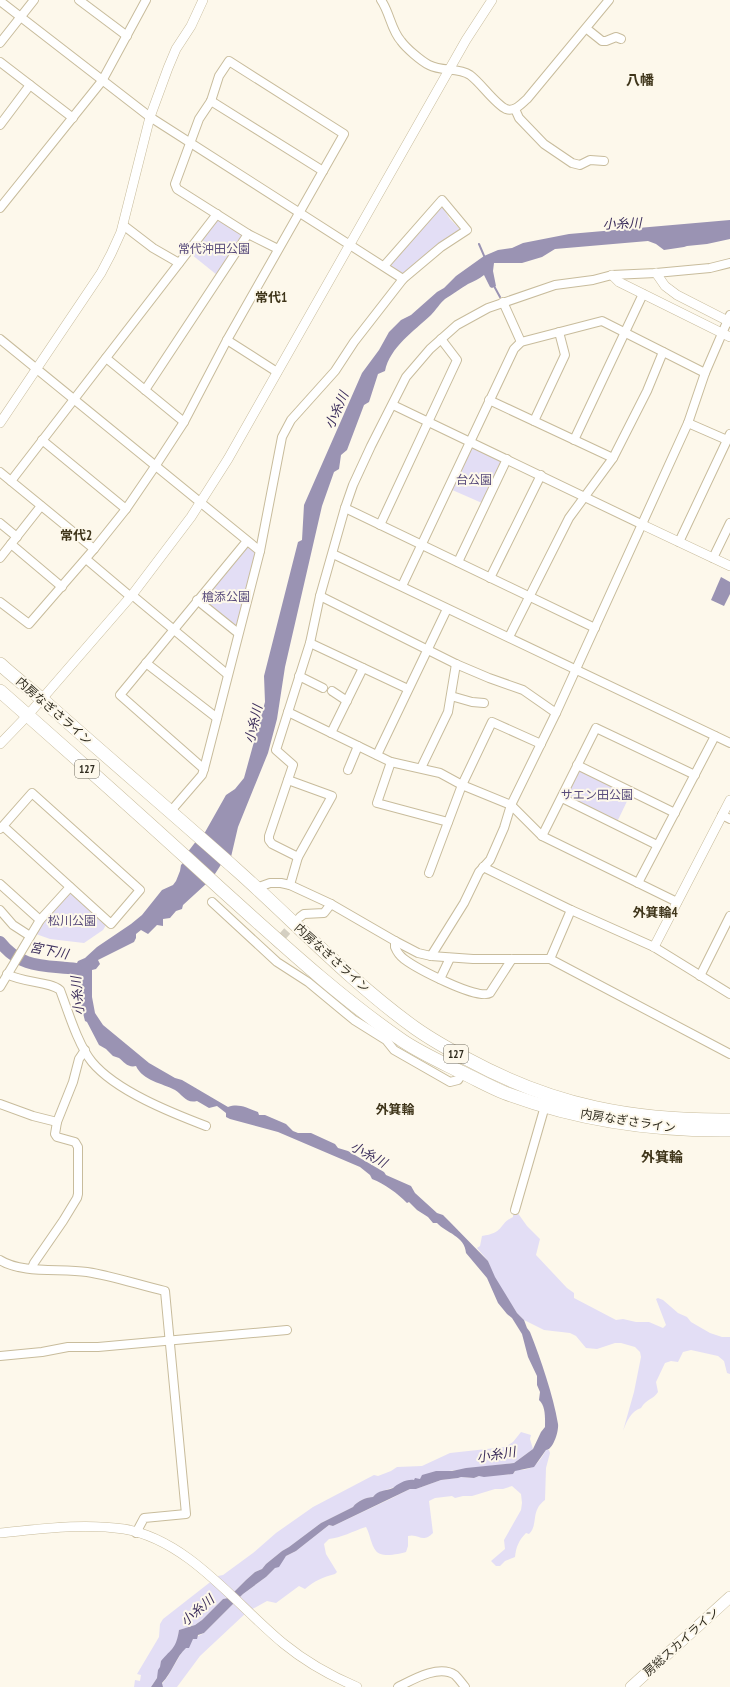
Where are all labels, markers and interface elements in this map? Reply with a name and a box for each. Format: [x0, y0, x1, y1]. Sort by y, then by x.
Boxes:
district label: 八幡 [626, 71, 654, 89]
water label: 小糸川 [602, 214, 644, 233]
park label: 常代沖田公園 [178, 241, 250, 256]
district label: 常代1 [255, 289, 287, 306]
water label: 小糸川 [321, 387, 353, 431]
park label: 台公園 [456, 472, 492, 487]
district label: 常代2 [60, 527, 92, 544]
park label: 槍添公園 [202, 589, 250, 604]
street label: 内房なぎさライン [13, 673, 95, 748]
water label: 小糸川 [241, 701, 267, 745]
road number: 127 [75, 760, 99, 778]
park label: サエン田公園 [561, 787, 633, 802]
district label: 外箕輪4 [632, 904, 678, 921]
park label: 松川公園 [48, 913, 96, 928]
street label: 内房なぎさライン [292, 920, 373, 995]
water label: 宮下川 [28, 938, 72, 963]
water label: 小糸川 [67, 974, 88, 1016]
road number: 127 [444, 1045, 468, 1063]
district label: 外箕輪 [375, 1101, 415, 1118]
street label: 内房なぎさライン [579, 1106, 677, 1135]
water label: 小糸川 [348, 1138, 392, 1172]
district label: 外箕輪 [641, 1148, 683, 1166]
water label: 小糸川 [475, 1443, 519, 1466]
water label: 小糸川 [177, 1590, 219, 1630]
street label: 房総スカイライン [640, 1604, 721, 1679]

